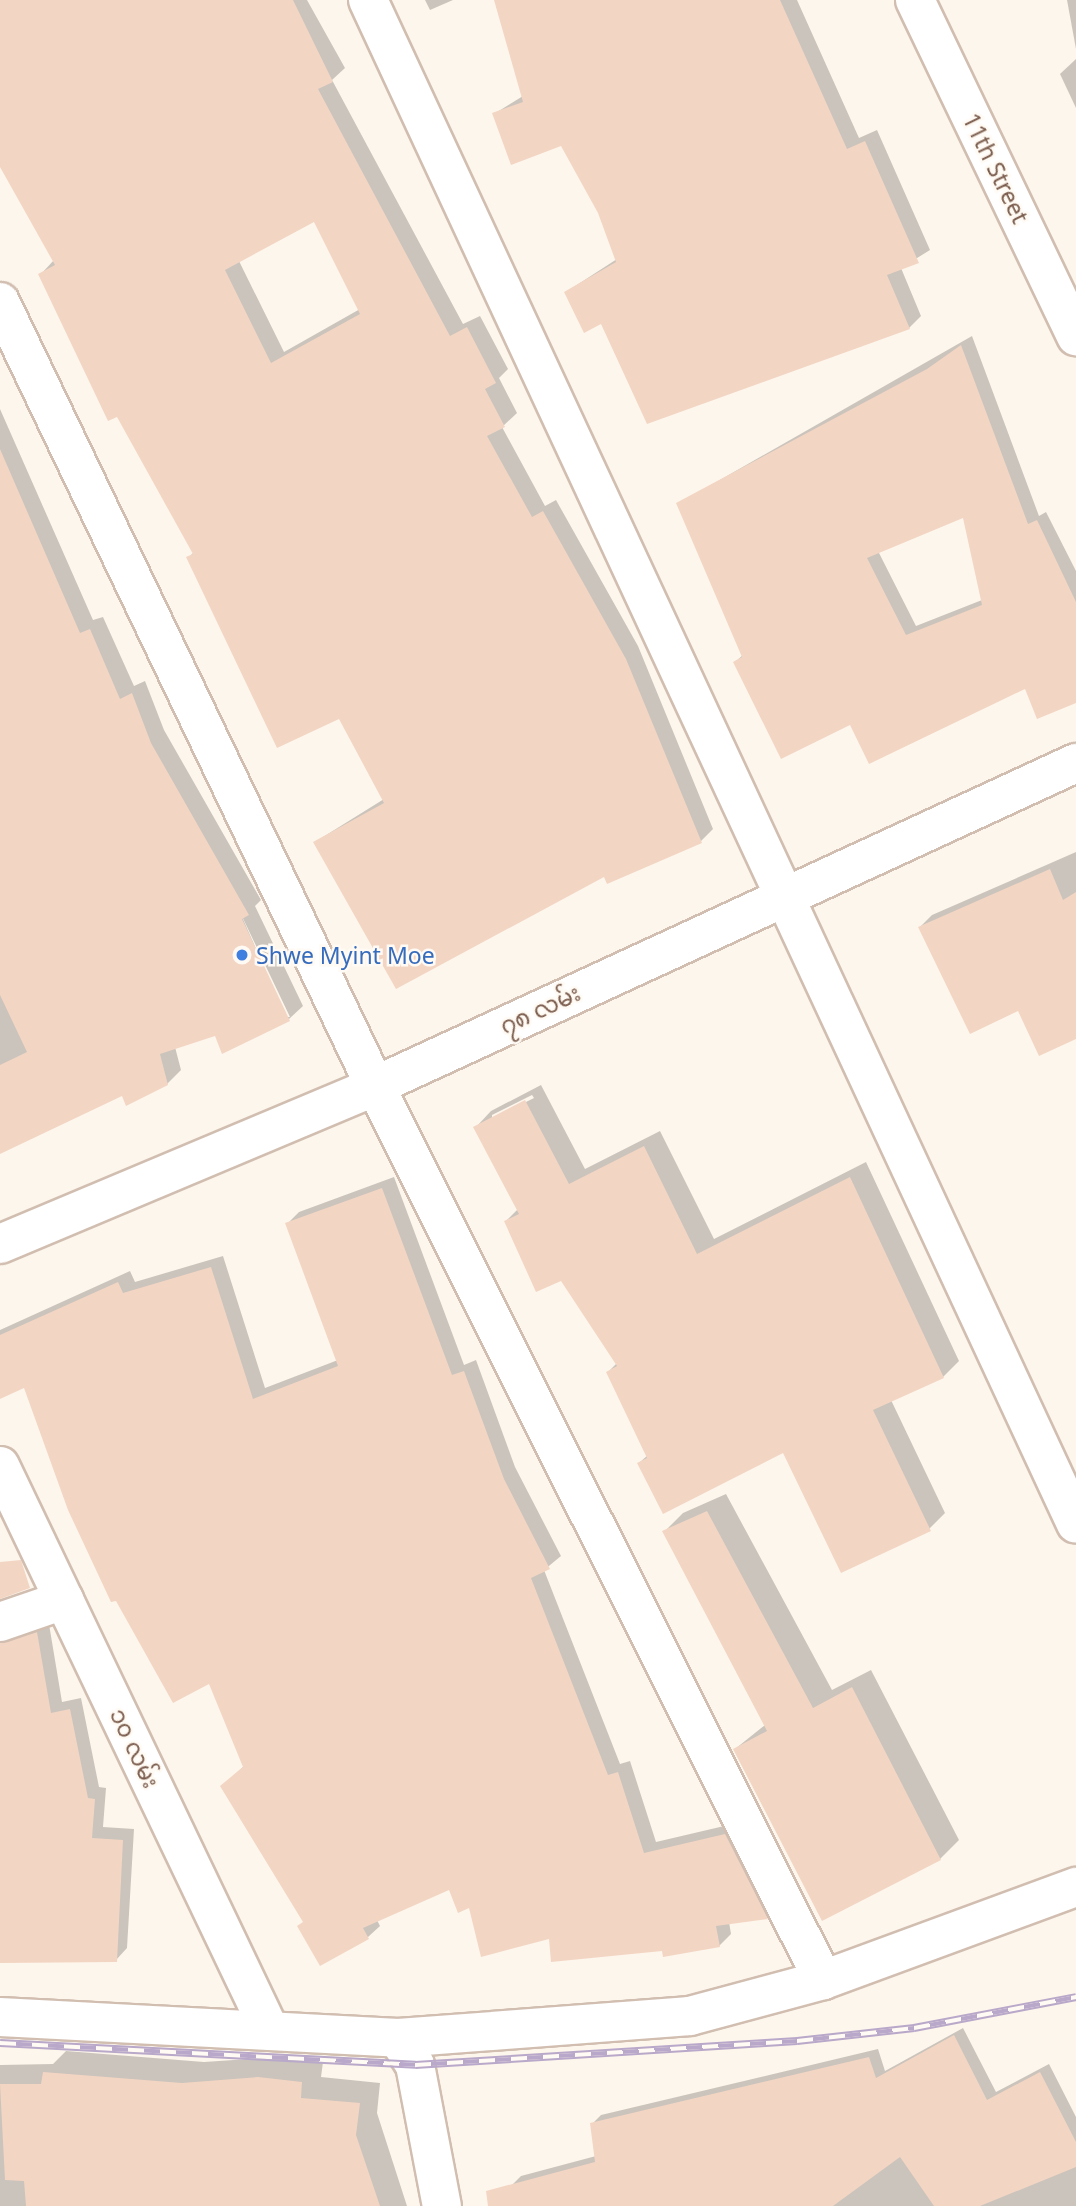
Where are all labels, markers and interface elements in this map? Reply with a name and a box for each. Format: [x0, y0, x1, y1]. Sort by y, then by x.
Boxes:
street label: 11th Street [958, 108, 1034, 228]
place label: Shwe Myint Moe [256, 941, 435, 969]
marker: Shwe Myint Moe [234, 947, 250, 963]
street label: ၇၈ လမ်း [496, 978, 584, 1040]
street label: ၁၀ လမ်း [105, 1704, 165, 1792]

